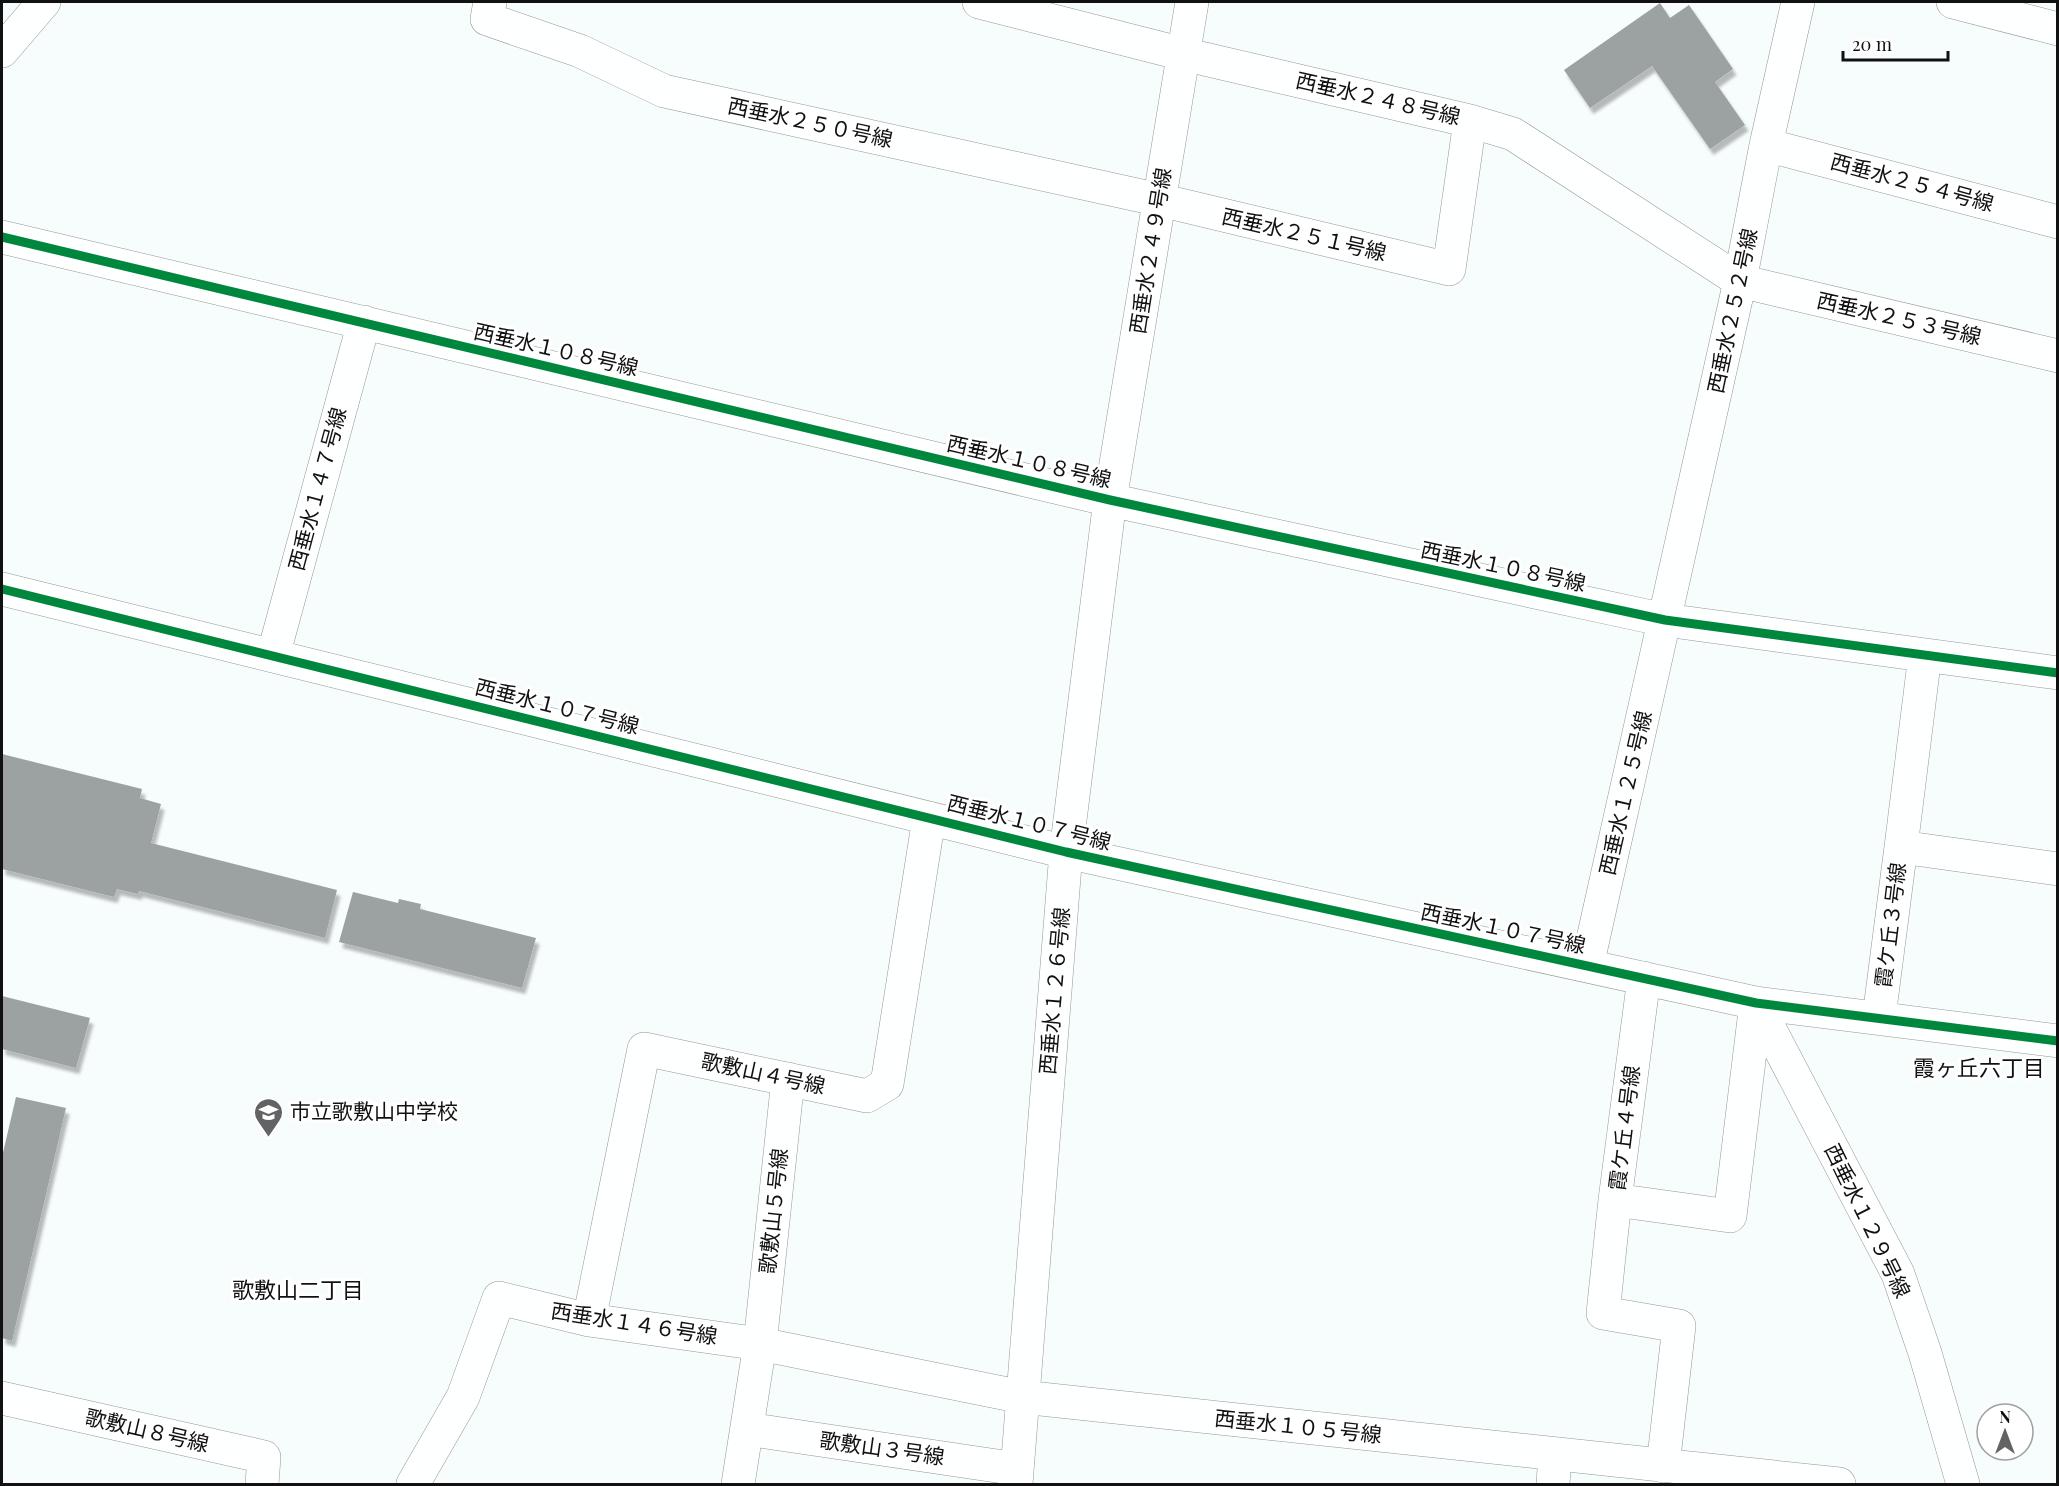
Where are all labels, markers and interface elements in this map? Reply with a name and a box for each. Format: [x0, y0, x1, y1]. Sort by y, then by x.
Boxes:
scale bar [1843, 24, 1948, 62]
text: 20 m [1852, 32, 1892, 56]
street label: 西垂水２４８号線 [1293, 65, 1463, 130]
street label: 西垂水２５０号線 [725, 90, 895, 152]
street label: 西垂水２５４号線 [1828, 146, 1997, 216]
street label: 西垂水２４９号線 [1122, 166, 1176, 336]
street label: 西垂水２５１号線 [1219, 201, 1389, 266]
street label: 西垂水２５２号線 [1700, 226, 1762, 396]
street label: 西垂水２５３号線 [1814, 285, 1984, 350]
street label: 西垂水１０８号線 [471, 316, 641, 381]
street label: 西垂水１４７号線 [281, 404, 351, 573]
street label: 西垂水１０８号線 [944, 428, 1114, 493]
street label: 西垂水１０８号線 [1418, 534, 1588, 596]
street label: 西垂水１０７号線 [473, 671, 642, 739]
street label: 西垂水１２５号線 [1592, 708, 1657, 878]
street label: 西垂水１０７号線 [945, 787, 1114, 855]
street label: 霞ケ丘３号線 [1867, 861, 1911, 989]
street label: 西垂水１０７号線 [1418, 896, 1588, 958]
street label: 西垂水１２６号線 [1032, 906, 1074, 1076]
street label: 歌敷山４号線 [699, 1045, 828, 1099]
district label: 霞ヶ丘六丁目 [1913, 1052, 2045, 1082]
street label: 霞ケ丘４号線 [1601, 1064, 1645, 1192]
school or university icon: 市立歌敷山中学校 [253, 1096, 285, 1138]
place label: 市立歌敷山中学校 [290, 1096, 458, 1124]
street label: 西垂水１２９号線 [1819, 1138, 1918, 1302]
street label: 歌敷山５号線 [752, 1147, 793, 1275]
district label: 歌敷山二丁目 [232, 1274, 364, 1304]
street label: 西垂水１４６号線 [549, 1295, 719, 1349]
street label: 歌敷山８号線 [83, 1401, 212, 1457]
street label: 西垂水１０５号線 [1213, 1402, 1383, 1448]
north arrow [1975, 1402, 2035, 1462]
text: N [1999, 1406, 2011, 1427]
street label: 歌敷山３号線 [818, 1424, 947, 1470]

